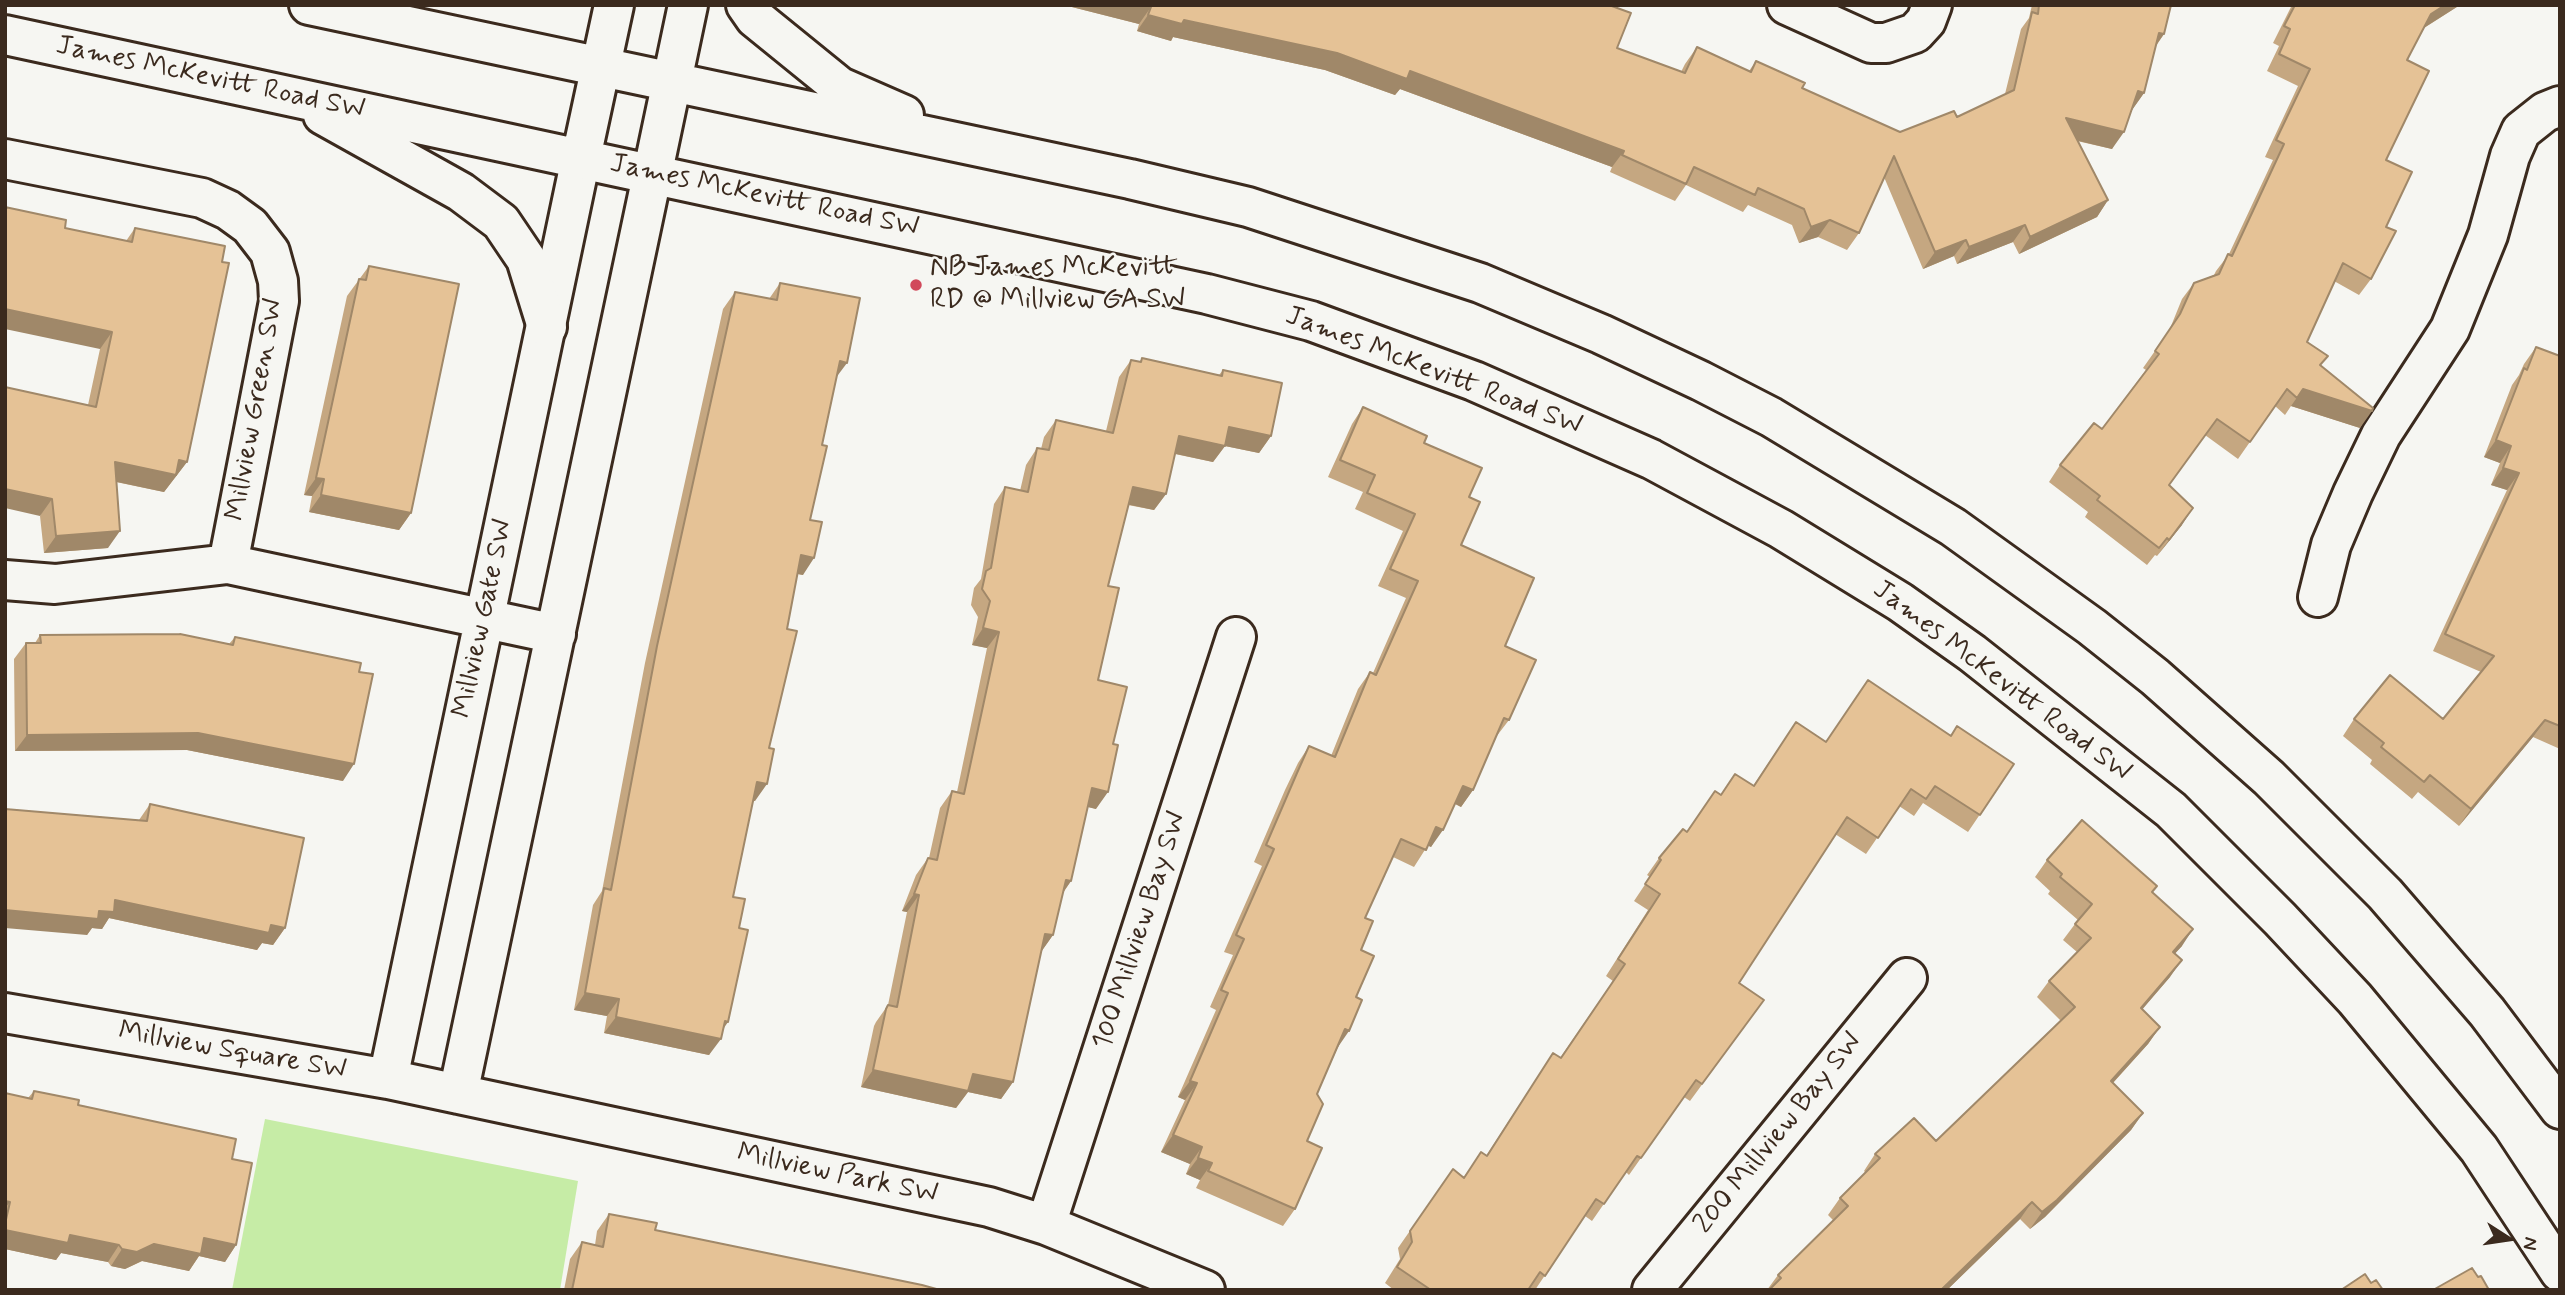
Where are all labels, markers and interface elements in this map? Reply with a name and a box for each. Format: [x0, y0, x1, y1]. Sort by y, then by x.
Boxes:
street label: James McKevitt Road SW [53, 30, 367, 128]
street label: James McKevitt Road SW [607, 148, 921, 246]
place label: NB James McKevitt RD @ Millview GA SW [930, 252, 1185, 318]
marker: NB James McKevitt RD @ Millview GA SW [908, 277, 924, 293]
street label: Millview Green SW [220, 296, 292, 524]
street label: James McKevitt Road SW [1280, 300, 1586, 444]
street label: Millview Gate SW [447, 517, 521, 721]
street label: James McKevitt Road SW [1865, 574, 2137, 790]
street label: 100 Millview Bay SW [1087, 808, 1195, 1054]
street label: Millview Square SW [116, 1015, 348, 1089]
street label: 200 Millview Bay SW [1688, 1027, 1870, 1241]
street label: Millview Park SW [734, 1137, 940, 1213]
north arrow [2474, 1204, 2544, 1274]
text: N [2516, 1235, 2544, 1252]

